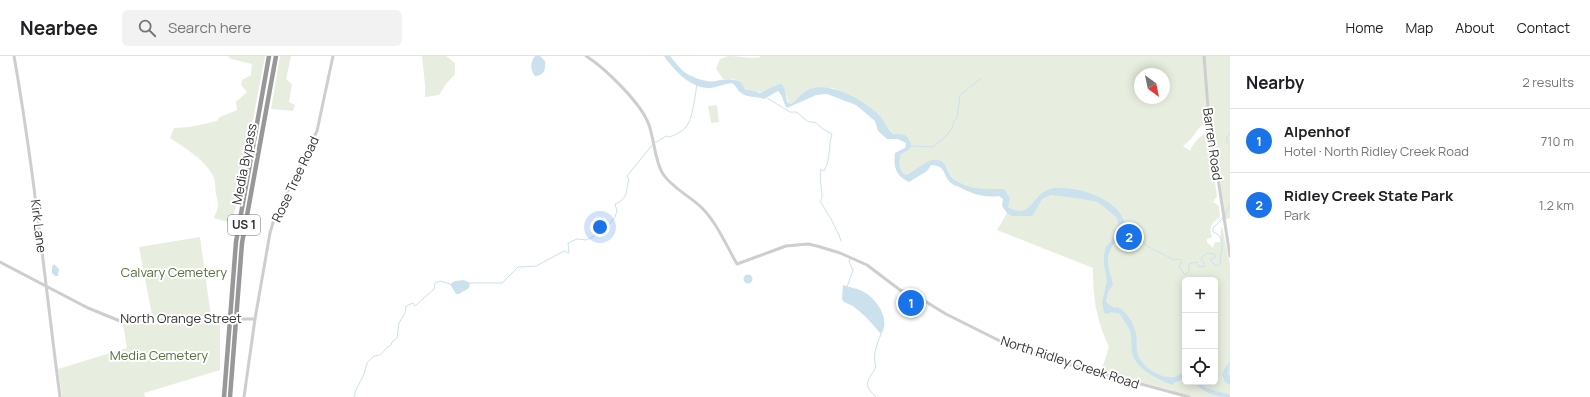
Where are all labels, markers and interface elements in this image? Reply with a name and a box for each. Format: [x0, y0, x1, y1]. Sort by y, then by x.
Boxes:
search box [122, 10, 402, 46]
text: Nearbee [20, 15, 98, 41]
icon: search [136, 17, 158, 39]
text: Search here [168, 17, 251, 38]
text: Home [1346, 18, 1383, 37]
text: Map [1405, 18, 1433, 37]
text: About [1455, 18, 1495, 37]
text: Contact [1517, 18, 1570, 37]
north arrow [1134, 68, 1170, 104]
text: Nearby [1246, 71, 1304, 94]
text: 2 results [1522, 73, 1574, 91]
street label: Barren Road [1199, 107, 1227, 181]
text: Alpenhof [1284, 121, 1350, 142]
street label: Media Bypass [227, 122, 261, 206]
text: 1 [1256, 132, 1262, 150]
text: 710 m [1541, 132, 1574, 150]
street label: Rose Tree Road [267, 133, 323, 225]
text: Hotel · North Ridley Creek Road [1284, 142, 1469, 160]
text: Ridley Creek State Park [1284, 185, 1453, 206]
text: 2 [1255, 196, 1263, 214]
text: 1.2 km [1539, 196, 1574, 214]
street label: Kirk Lane [27, 198, 51, 254]
text: Park [1284, 206, 1310, 224]
road number: US 1 [228, 215, 260, 235]
your location [590, 217, 610, 237]
pin: 2 [1116, 222, 1142, 252]
park label: Calvary Cemetery [121, 263, 227, 281]
map controls [1182, 277, 1218, 385]
button: + [1182, 277, 1218, 313]
pin: 1 [898, 288, 924, 318]
street label: North Orange Street [120, 309, 242, 327]
button: − [1182, 313, 1218, 349]
street label: North Ridley Creek Road [998, 331, 1142, 393]
park label: Media Cemetery [110, 346, 208, 364]
button: locate [1182, 349, 1218, 385]

